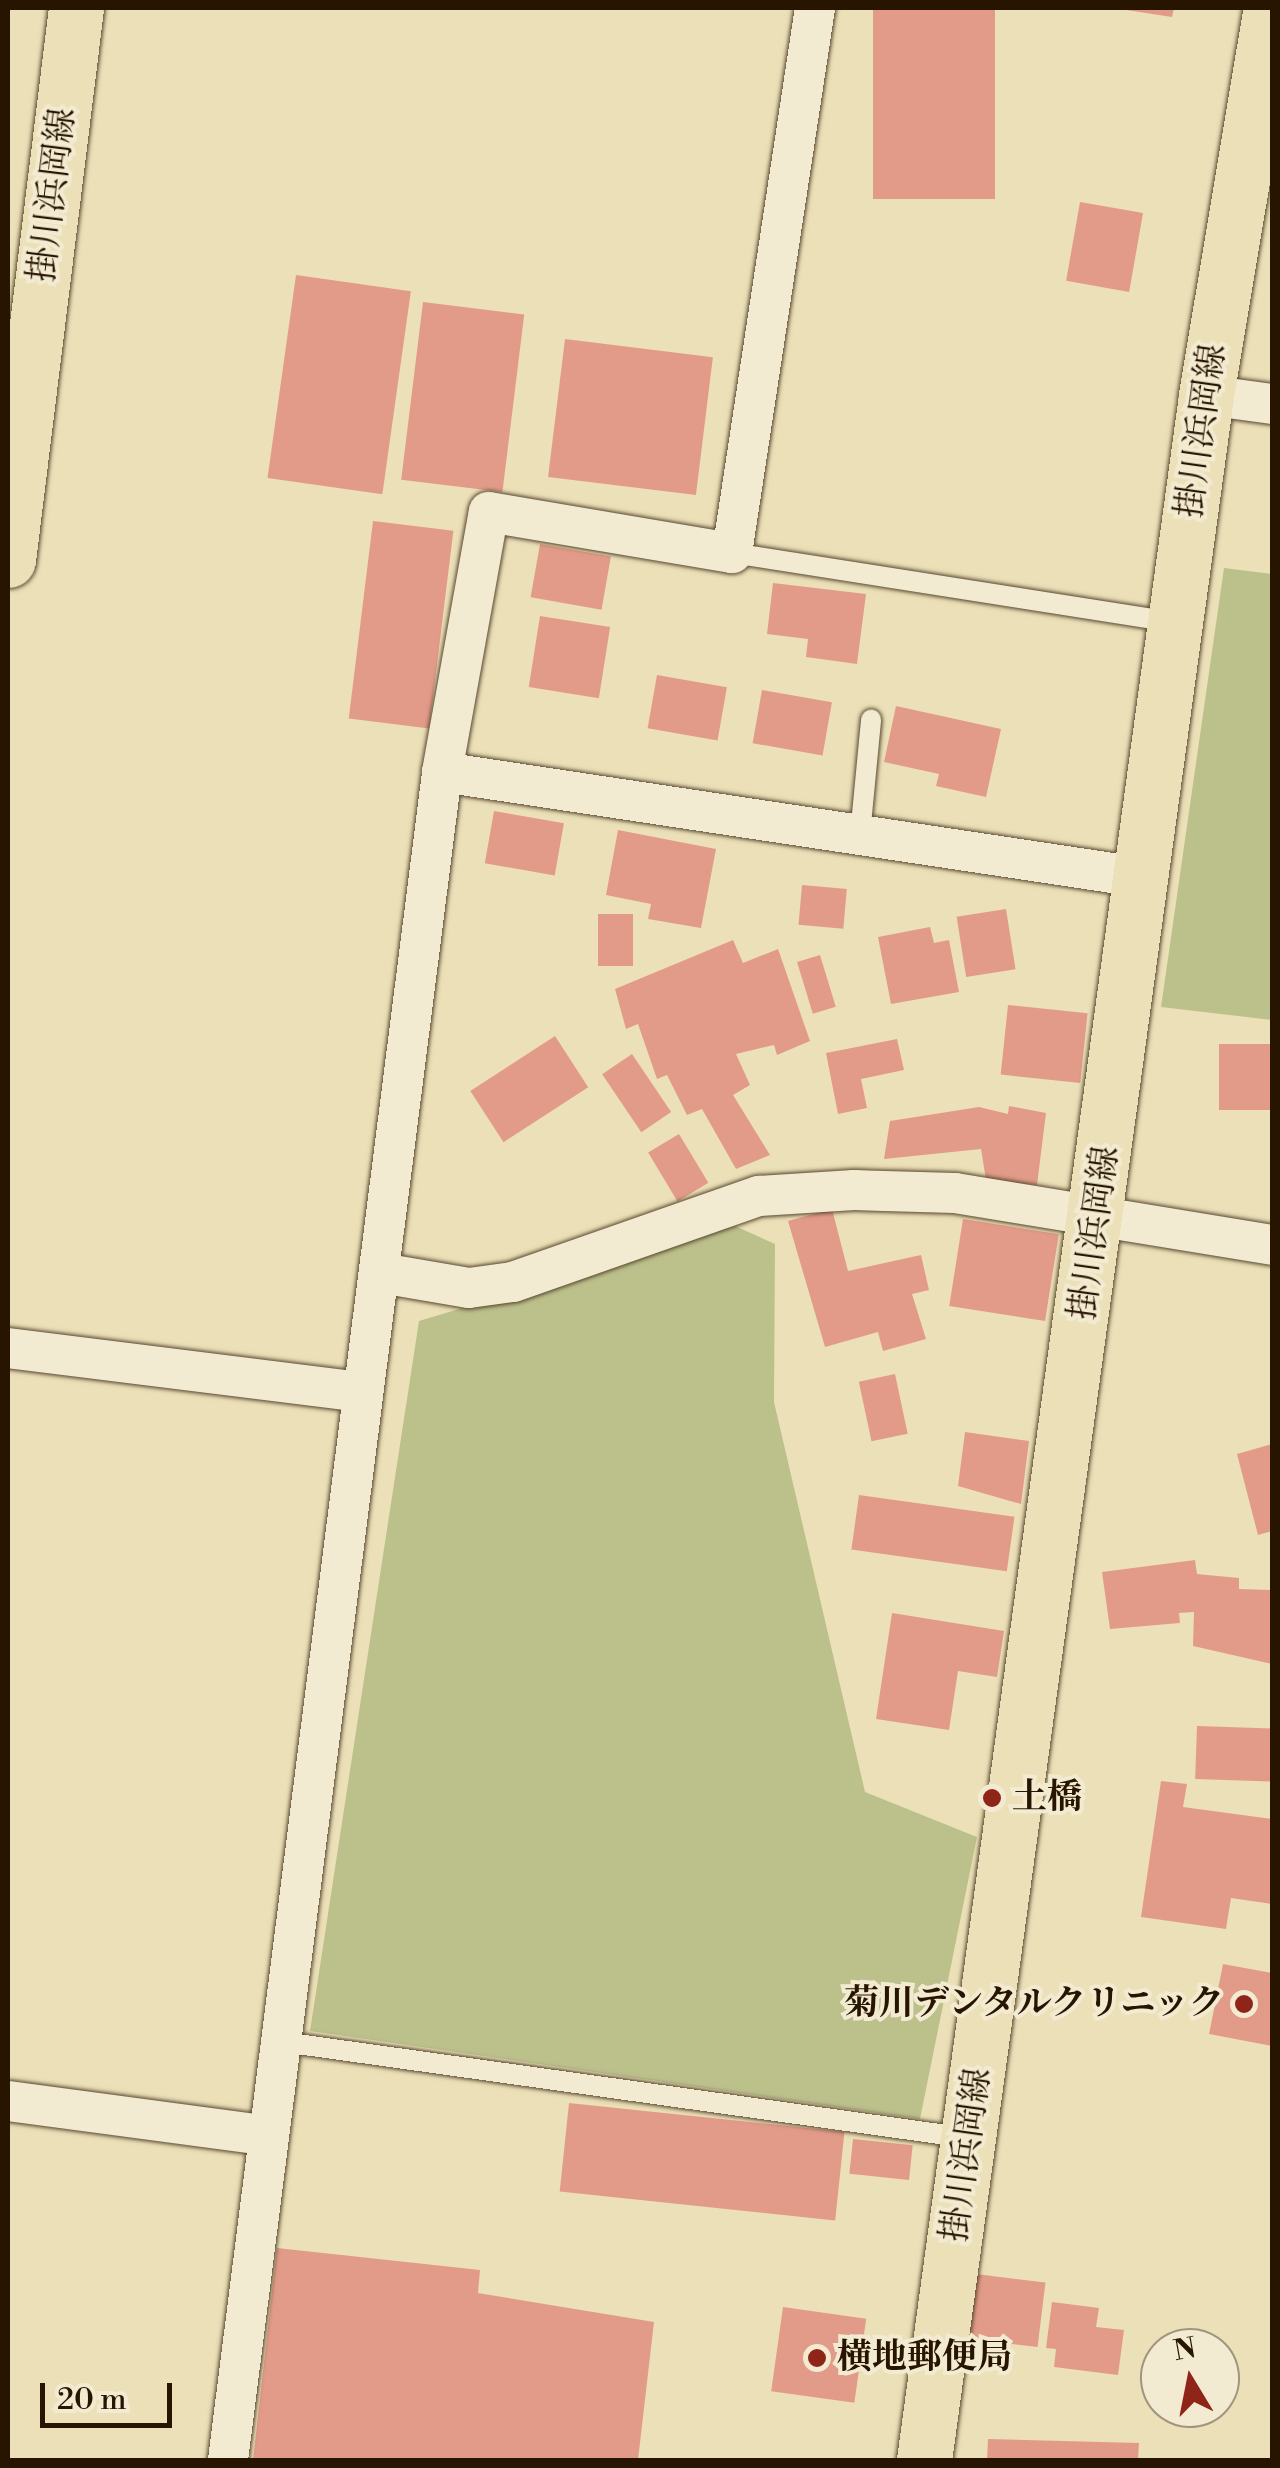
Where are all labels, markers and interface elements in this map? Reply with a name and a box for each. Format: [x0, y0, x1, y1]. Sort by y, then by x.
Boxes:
street label: 掛川浜岡線 [21, 106, 85, 284]
street label: 掛川浜岡線 [1169, 341, 1235, 521]
street label: 掛川浜岡線 [1062, 1143, 1128, 1323]
place label: 土橋 [1012, 1777, 1082, 1819]
marker: 土橋 [981, 1787, 1003, 1809]
place label: 菊川デンタルクリニック [839, 1983, 1224, 2025]
marker: 菊川デンタルクリニック [1233, 1993, 1255, 2015]
street label: 掛川浜岡線 [934, 2065, 1000, 2245]
north arrow [1140, 2328, 1240, 2428]
text: N [1171, 2331, 1199, 2369]
place label: 横地郵便局 [837, 2337, 1012, 2379]
marker: 横地郵便局 [806, 2347, 828, 2369]
scale bar [45, 2363, 178, 2425]
text: 20 m [57, 2381, 126, 2419]

